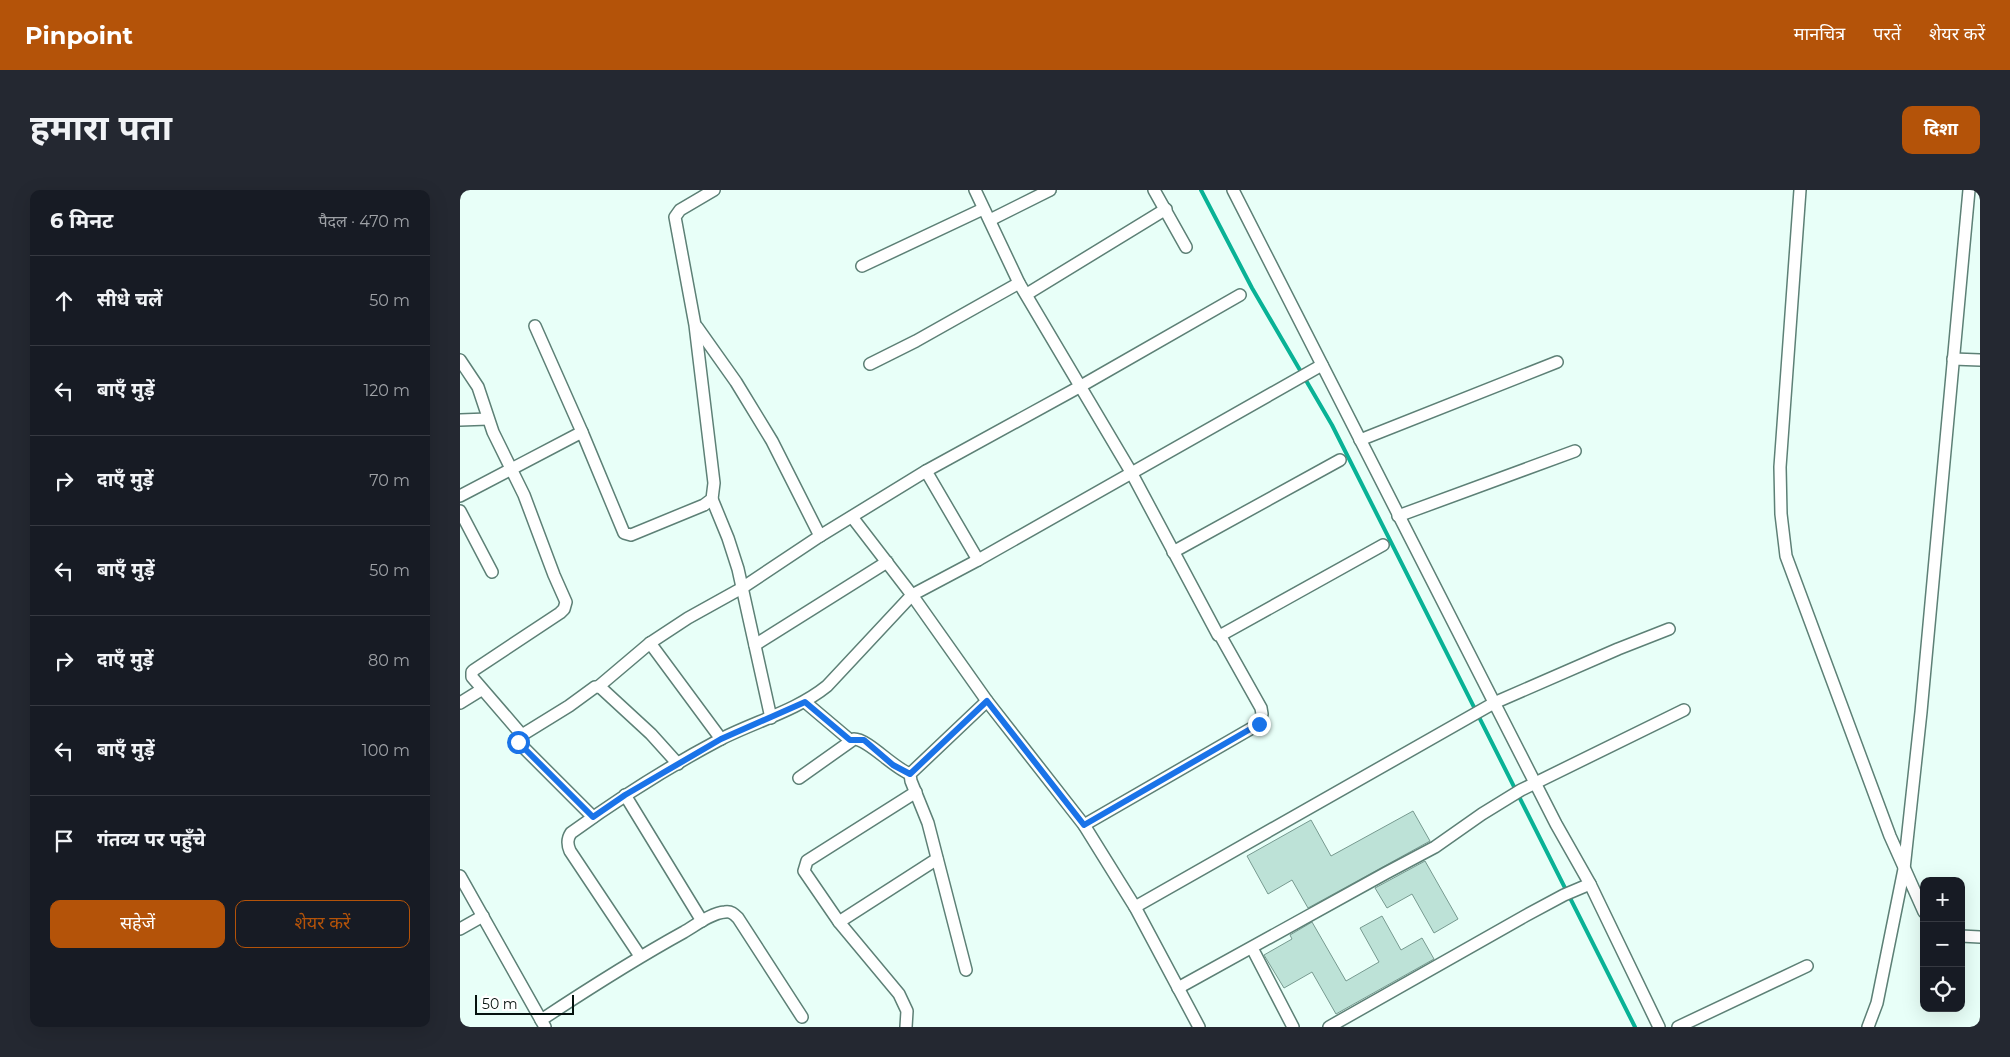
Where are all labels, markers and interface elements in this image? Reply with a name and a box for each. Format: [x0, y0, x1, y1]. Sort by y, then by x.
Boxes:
text: Pinpoint [25, 21, 133, 50]
text: मानचित्र [1794, 23, 1845, 45]
text: परतें [1873, 23, 1901, 45]
text: शेयर करें [1929, 23, 1985, 45]
text: हमारा पता [30, 106, 172, 149]
button: दिशा [1902, 106, 1980, 154]
text: 6 मिनट [50, 208, 113, 233]
text: पैदल · 470 m [319, 212, 410, 231]
icon: ahead [50, 287, 78, 315]
text: सीधे चलें [97, 288, 162, 311]
text: 50 m [369, 291, 410, 310]
icon: left [50, 377, 78, 405]
text: बाएँ मुड़ें [97, 378, 154, 401]
text: 120 m [363, 381, 410, 400]
icon: right [50, 467, 78, 495]
text: दाएँ मुड़ें [97, 468, 153, 491]
text: 70 m [369, 471, 410, 490]
icon: left [50, 557, 78, 585]
text: बाएँ मुड़ें [97, 558, 154, 581]
text: 50 m [369, 561, 410, 580]
icon: right [50, 647, 78, 675]
text: दाएँ मुड़ें [97, 648, 153, 671]
text: 80 m [368, 651, 410, 670]
route end [1248, 713, 1271, 736]
route start [507, 731, 530, 754]
icon: left [50, 737, 78, 765]
text: बाएँ मुड़ें [97, 738, 154, 761]
text: 100 m [362, 741, 410, 760]
icon: arrive [50, 827, 78, 855]
text: गंतव्य पर पहुँचे [97, 828, 205, 851]
map controls [1920, 877, 1965, 1012]
button: + [1920, 877, 1965, 922]
button: सहेजें [50, 900, 225, 948]
button: शेयर करें [235, 900, 410, 948]
button: − [1920, 922, 1965, 967]
button: locate [1920, 967, 1965, 1012]
scale bar [475, 992, 574, 1015]
text: 50 m [482, 995, 518, 1013]

